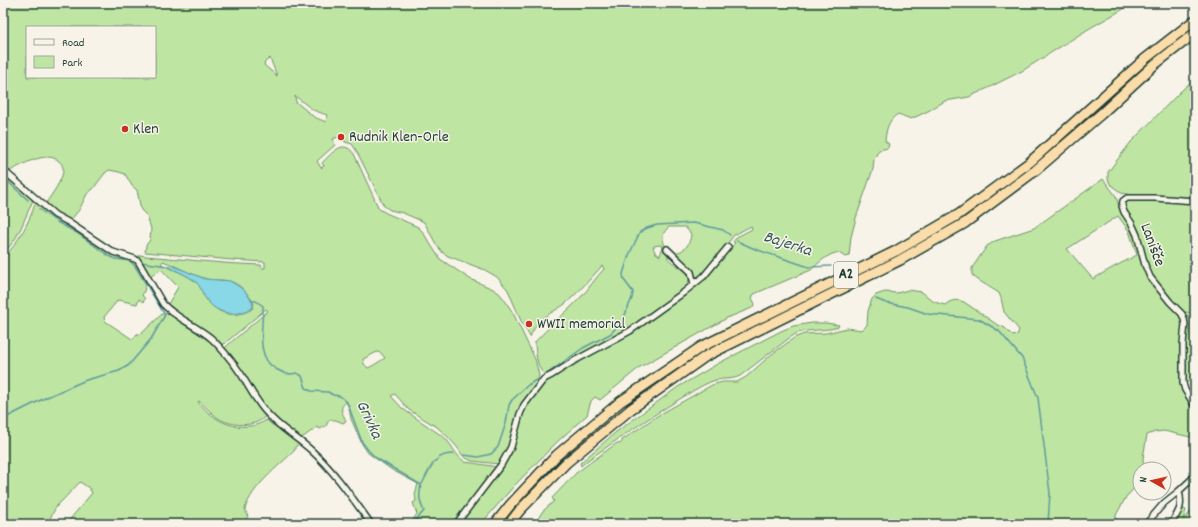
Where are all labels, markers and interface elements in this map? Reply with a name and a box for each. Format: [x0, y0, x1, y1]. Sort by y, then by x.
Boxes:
legend [26, 26, 156, 78]
text: Road [62, 35, 84, 52]
text: Park [62, 55, 83, 72]
place label: Klen [133, 118, 159, 141]
marker: Klen [120, 124, 130, 134]
place label: Rudnik Klen-Orle [349, 126, 449, 149]
marker: Rudnik Klen-Orle [336, 132, 346, 142]
street label: Lanišče [1134, 220, 1170, 270]
water label: Bajerka [760, 226, 815, 264]
road number: A2 [834, 262, 858, 288]
place label: WWII memorial [537, 313, 625, 336]
marker: WWII memorial [524, 319, 534, 329]
water label: Grivka [349, 397, 388, 444]
north arrow [1132, 461, 1172, 501]
text: N [1136, 476, 1152, 484]

